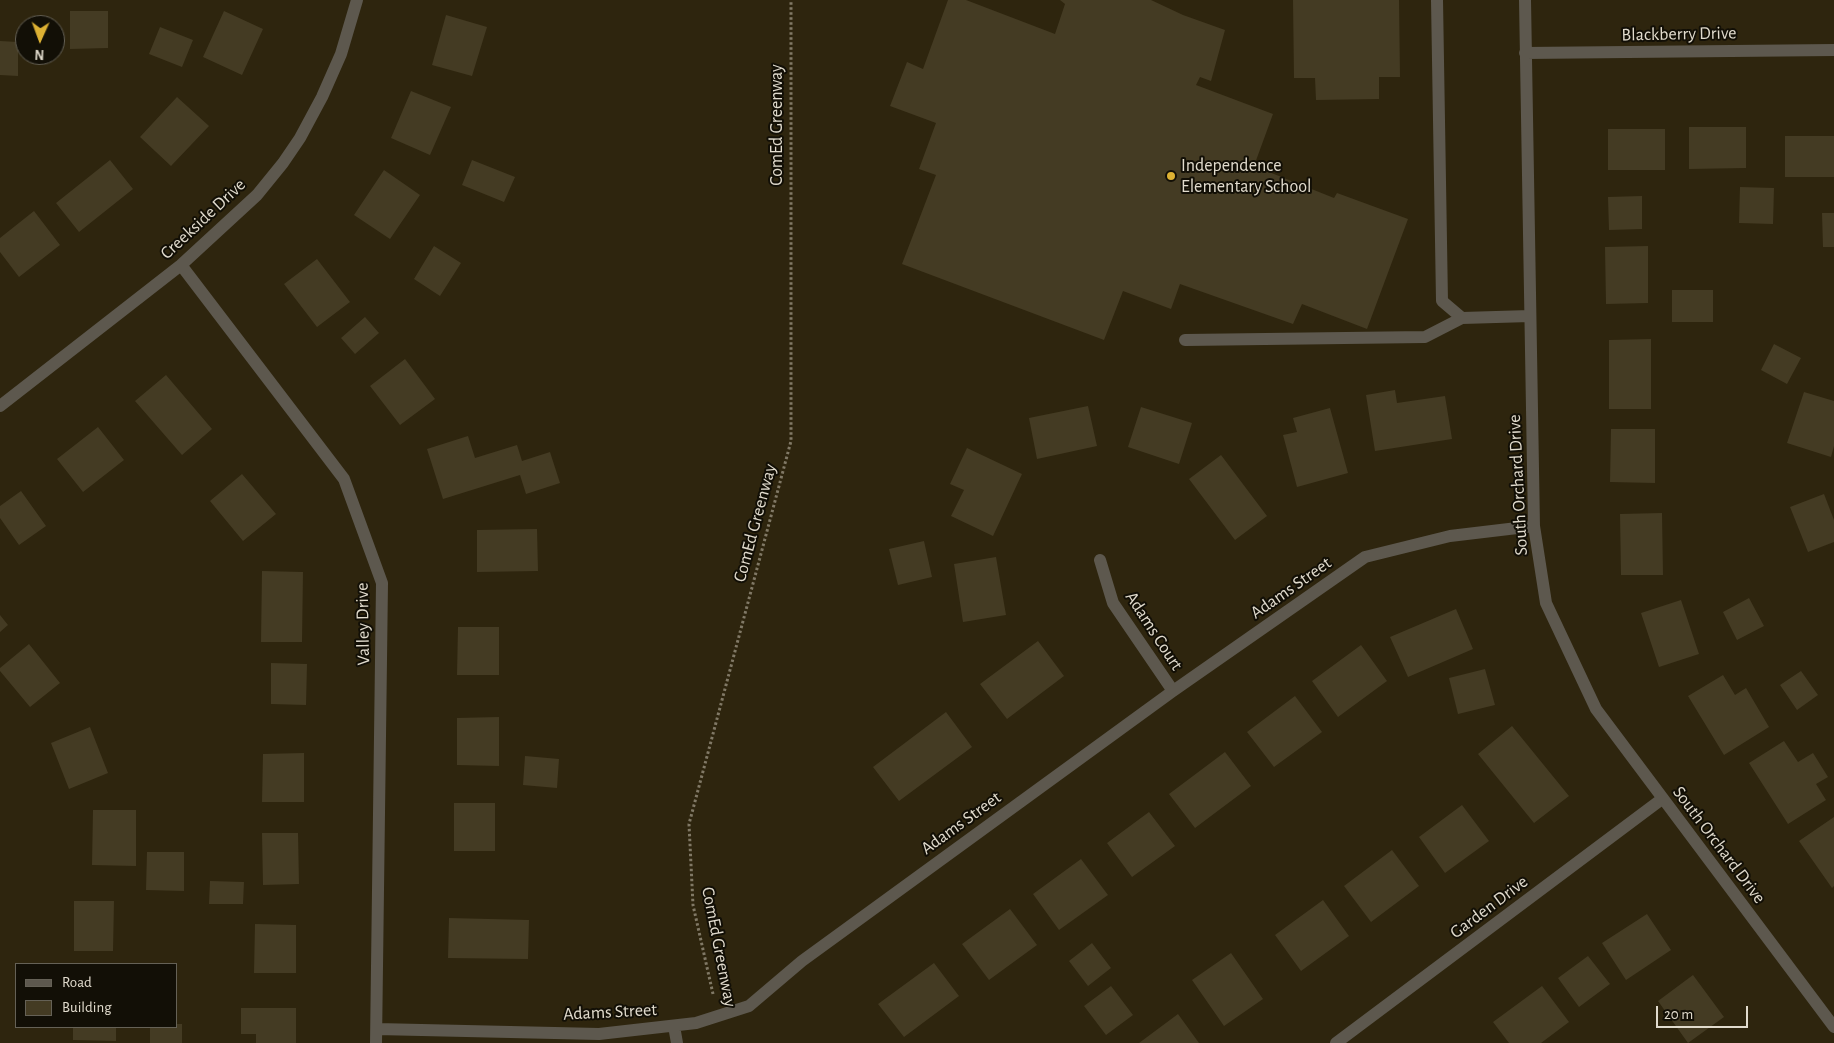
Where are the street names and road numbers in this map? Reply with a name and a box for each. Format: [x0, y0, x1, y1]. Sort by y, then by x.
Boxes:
street label: Blackberry Drive [1621, 22, 1737, 46]
street label: ComEd Greenway [766, 64, 788, 186]
street label: Creekside Drive [156, 174, 250, 264]
street label: South Orchard Drive [1504, 414, 1532, 556]
street label: ComEd Greenway [729, 461, 781, 585]
street label: Adams Street [1246, 552, 1336, 624]
street label: Valley Drive [351, 582, 375, 666]
street label: Adams Court [1120, 587, 1188, 675]
street label: South Orchard Drive [1668, 782, 1770, 908]
street label: Adams Street [917, 787, 1005, 859]
street label: Garden Drive [1446, 871, 1532, 943]
street label: ComEd Greenway [697, 885, 741, 1009]
street label: Adams Street [563, 999, 657, 1025]

